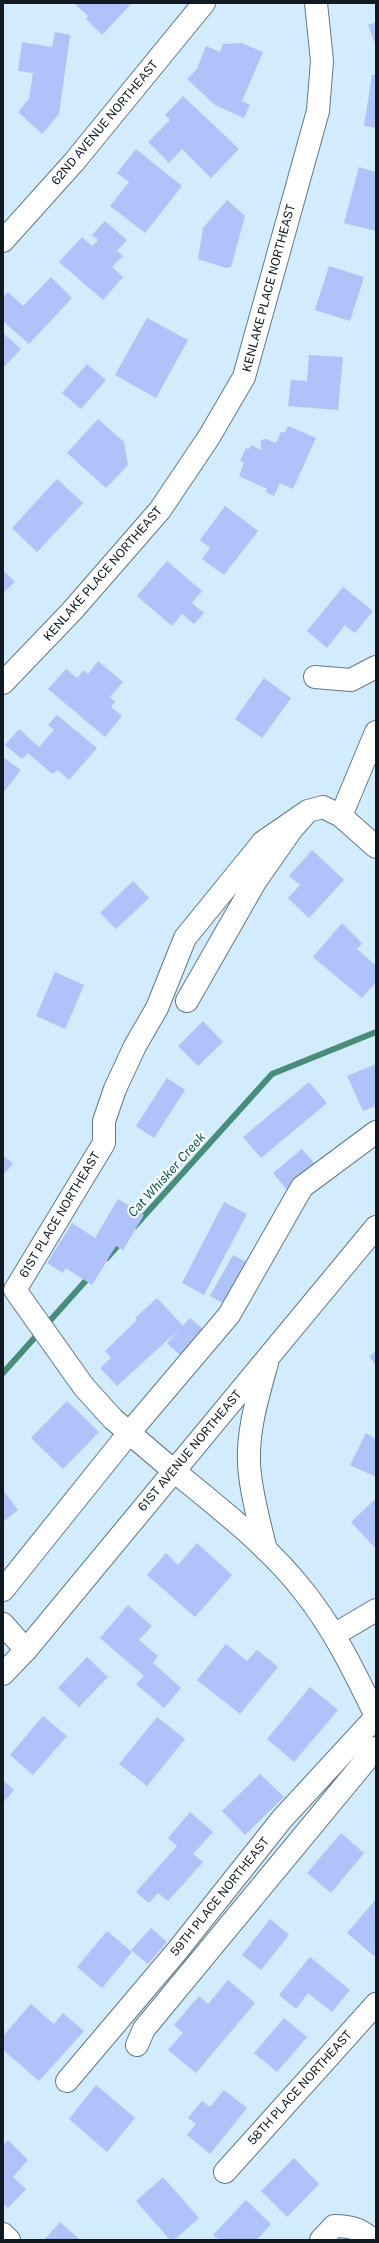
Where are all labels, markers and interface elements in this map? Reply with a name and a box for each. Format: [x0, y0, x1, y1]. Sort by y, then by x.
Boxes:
street label: 62ND AVENUE NORTHEAST [49, 58, 161, 188]
street label: KENLAKE PLACE NORTHEAST [240, 202, 298, 374]
street label: KENLAKE PLACE NORTHEAST [41, 504, 165, 644]
water label: Cat Whisker Creek [125, 1129, 209, 1221]
street label: 61ST PLACE NORTHEAST [17, 1149, 103, 1281]
street label: 61ST AVENUE NORTHEAST [135, 1388, 245, 1514]
street label: 59TH PLACE NORTHEAST [168, 1835, 272, 1959]
street label: 58TH PLACE NORTHEAST [245, 2028, 355, 2148]

